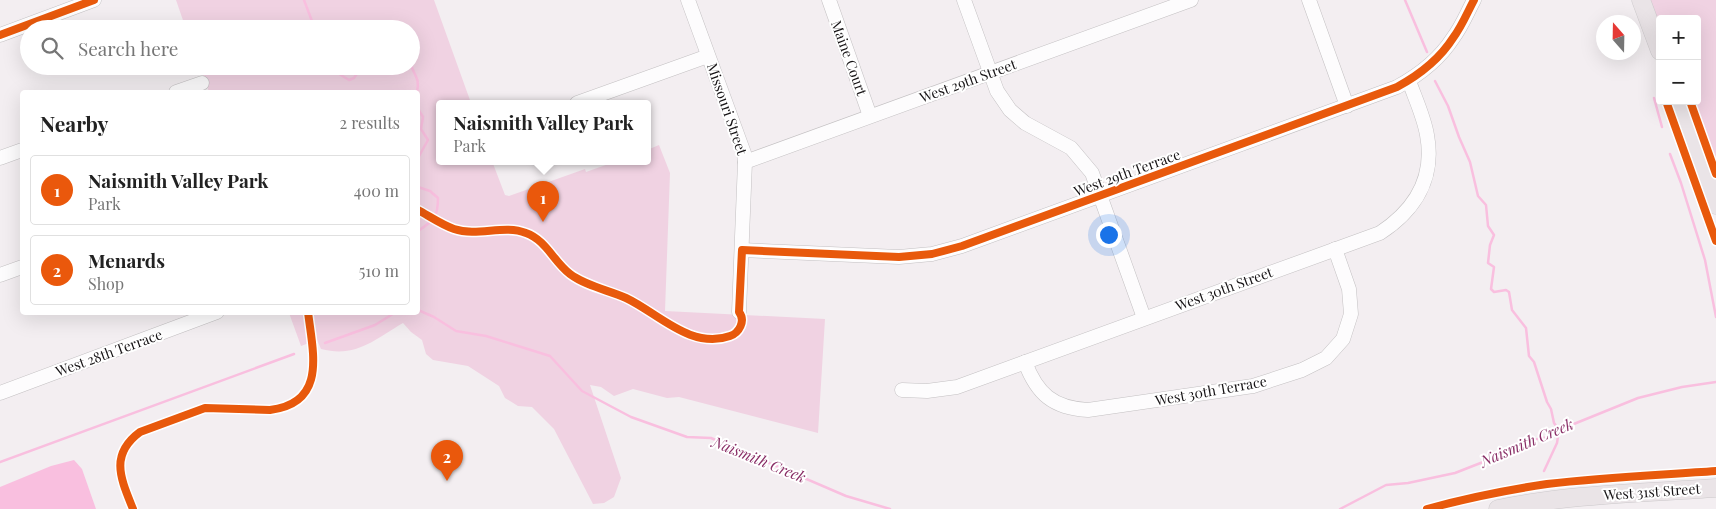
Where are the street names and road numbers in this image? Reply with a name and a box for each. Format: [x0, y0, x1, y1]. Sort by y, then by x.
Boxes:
street label: Maine Court [827, 18, 872, 99]
street label: West 29th Street [916, 54, 1020, 107]
street label: Missouri Street [703, 60, 752, 158]
street label: West 29th Terrace [1070, 144, 1183, 201]
street label: West 30th Street [1172, 262, 1276, 315]
street label: West 28th Terrace [52, 324, 165, 381]
street label: West 30th Terrace [1153, 371, 1268, 410]
street label: West 31st Street [1602, 479, 1702, 504]

